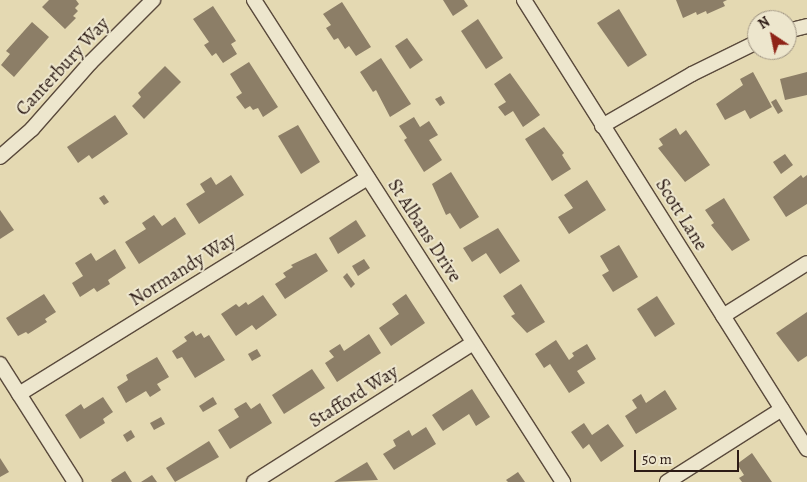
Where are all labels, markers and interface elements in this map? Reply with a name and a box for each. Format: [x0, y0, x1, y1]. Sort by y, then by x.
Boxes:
north arrow [747, 10, 797, 60]
text: N [754, 12, 773, 34]
street label: Canterbury Way [12, 13, 114, 121]
street label: St Albans Drive [382, 175, 466, 287]
street label: Scott Lane [650, 175, 712, 255]
street label: Normandy Way [126, 228, 240, 312]
street label: Stafford Way [305, 361, 403, 433]
scale bar [637, 440, 742, 472]
text: 50 m [642, 449, 672, 469]

